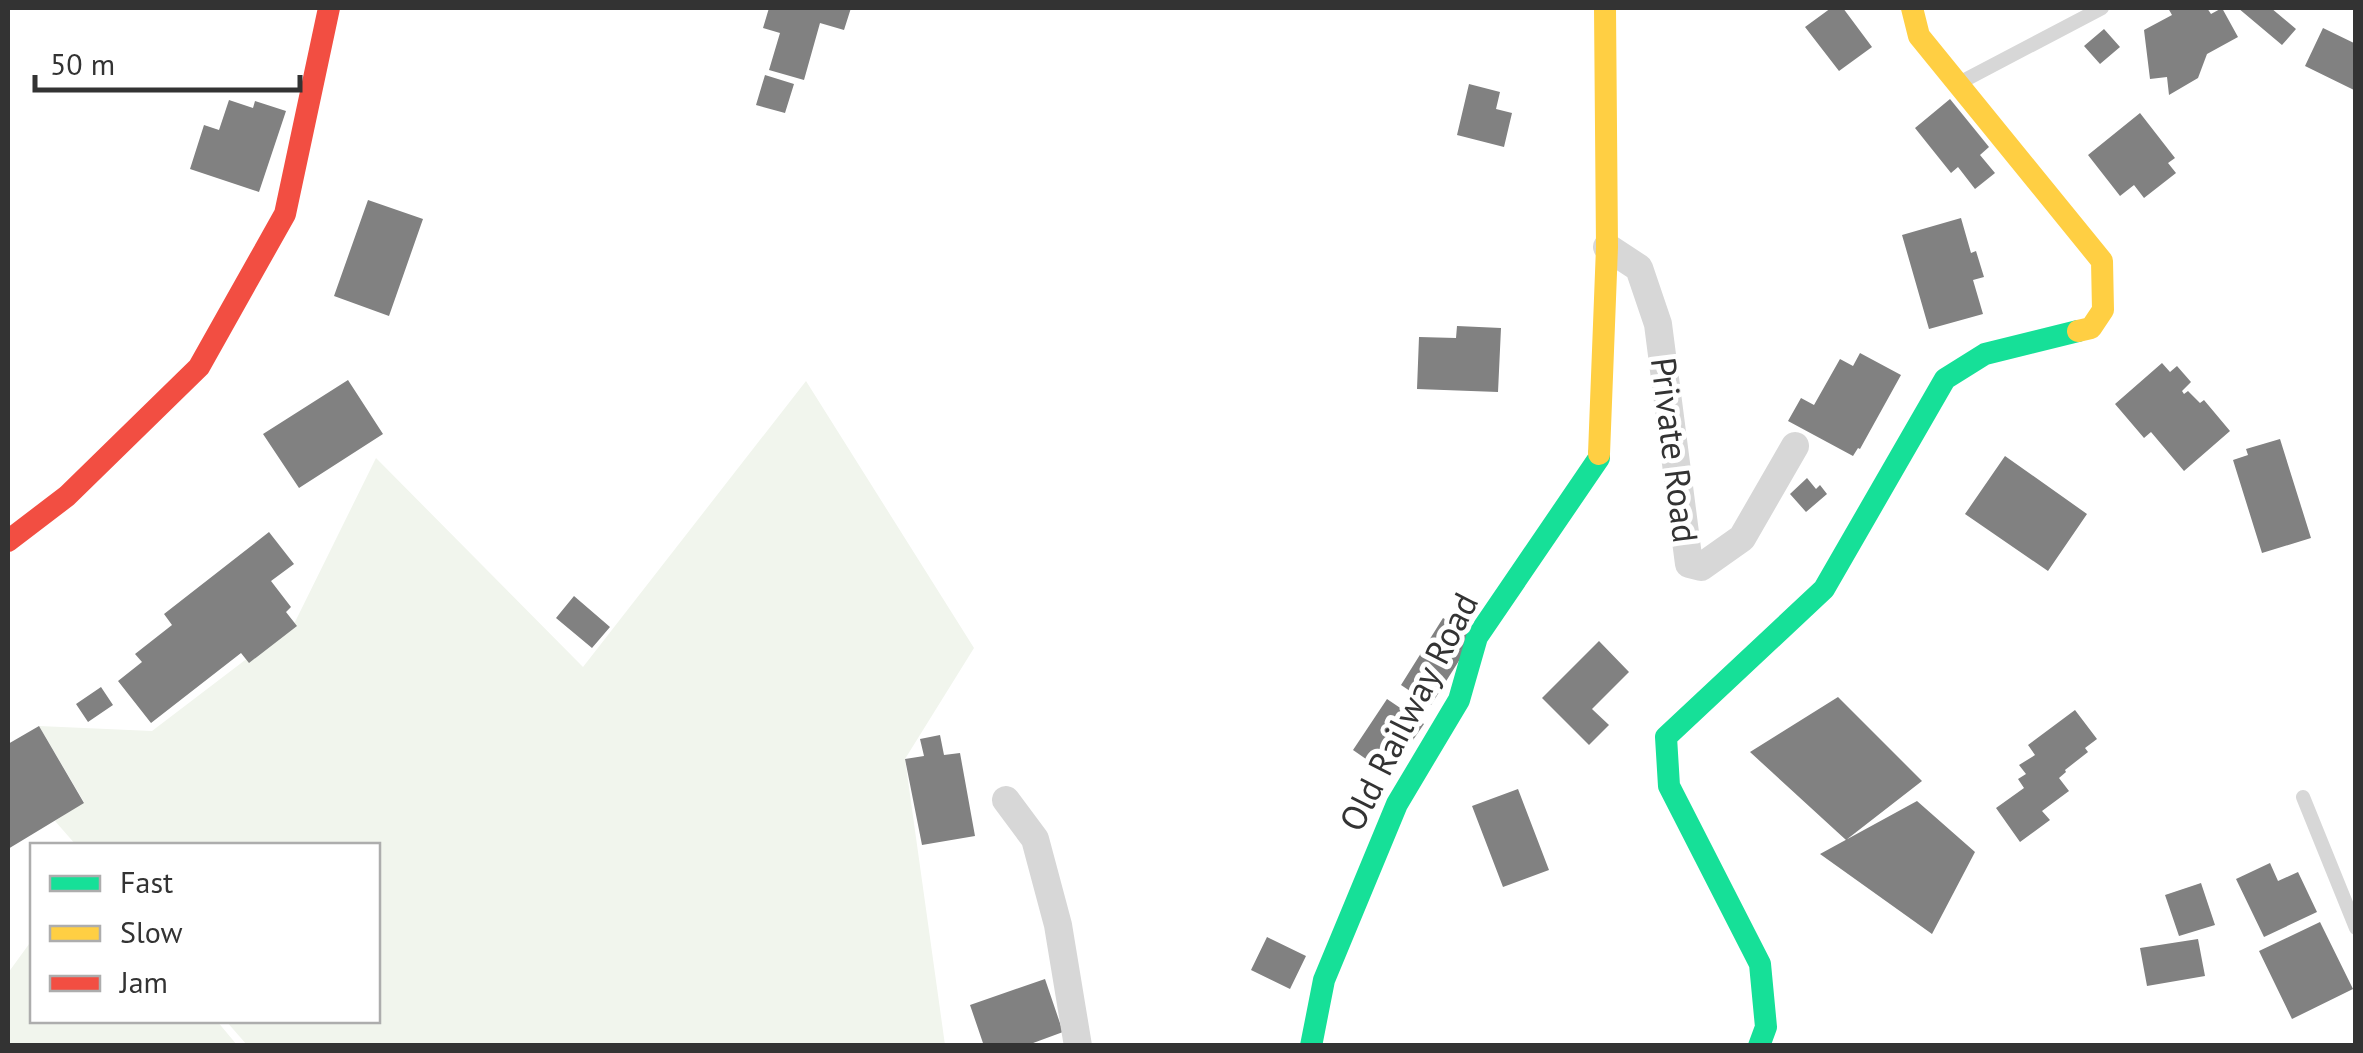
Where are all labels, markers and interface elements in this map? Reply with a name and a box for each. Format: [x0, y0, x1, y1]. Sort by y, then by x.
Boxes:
scale bar [35, 30, 300, 92]
text: 50 m [50, 44, 115, 83]
street label: Private Road [1641, 354, 1709, 545]
street label: Old Railway Road [1328, 585, 1488, 838]
legend [30, 843, 380, 1023]
text: Fast [120, 862, 173, 901]
text: Slow [120, 912, 183, 951]
text: Jam [118, 962, 168, 1001]

